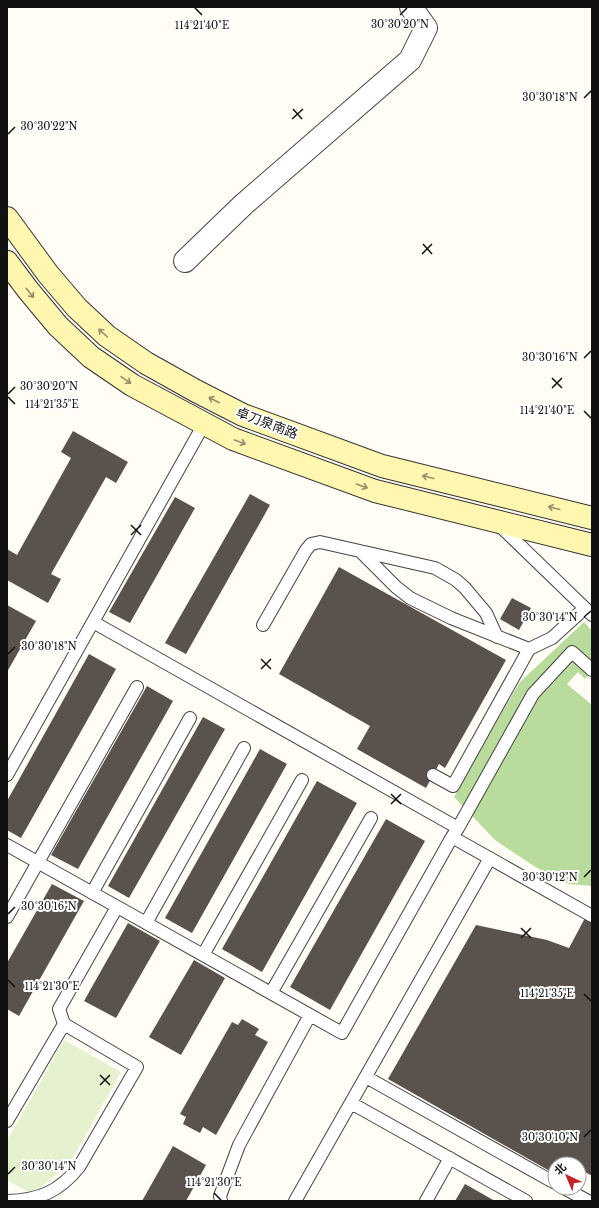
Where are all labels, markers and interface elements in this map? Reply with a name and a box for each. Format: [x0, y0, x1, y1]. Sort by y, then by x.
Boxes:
text: 30°30'20"N [371, 18, 429, 31]
text: 114°21'40"E [175, 19, 229, 32]
text: 30°30'18"N [522, 91, 578, 104]
text: 30°30'22"N [20, 120, 78, 133]
one-way arrow [26, 288, 35, 299]
one-way arrow [98, 328, 109, 337]
text: 30°30'16"N [522, 351, 578, 364]
one-way arrow [120, 376, 131, 384]
text: 30°30'20"N [20, 380, 78, 393]
one-way arrow [208, 396, 220, 403]
text: 114°21'35"E [25, 398, 79, 411]
street label: 卓刀泉南路 [234, 403, 300, 443]
text: 114°21'40"E [520, 404, 574, 417]
one-way arrow [234, 438, 246, 446]
one-way arrow [422, 473, 435, 480]
one-way arrow [356, 483, 368, 491]
one-way arrow [548, 504, 561, 511]
text: 30°30'14"N [522, 611, 578, 624]
text: 30°30'18"N [21, 640, 77, 653]
text: 30°30'12"N [522, 871, 578, 884]
text: 30°30'16"N [21, 900, 77, 913]
text: 114°21'30"E [24, 980, 80, 993]
text: 114°21'35"E [520, 987, 574, 1000]
text: 30°30'10"N [522, 1131, 578, 1144]
north arrow [547, 1156, 587, 1196]
text: 30°30'14"N [21, 1160, 77, 1173]
text: 北 [551, 1160, 569, 1178]
text: 114°21'30"E [186, 1176, 242, 1189]

